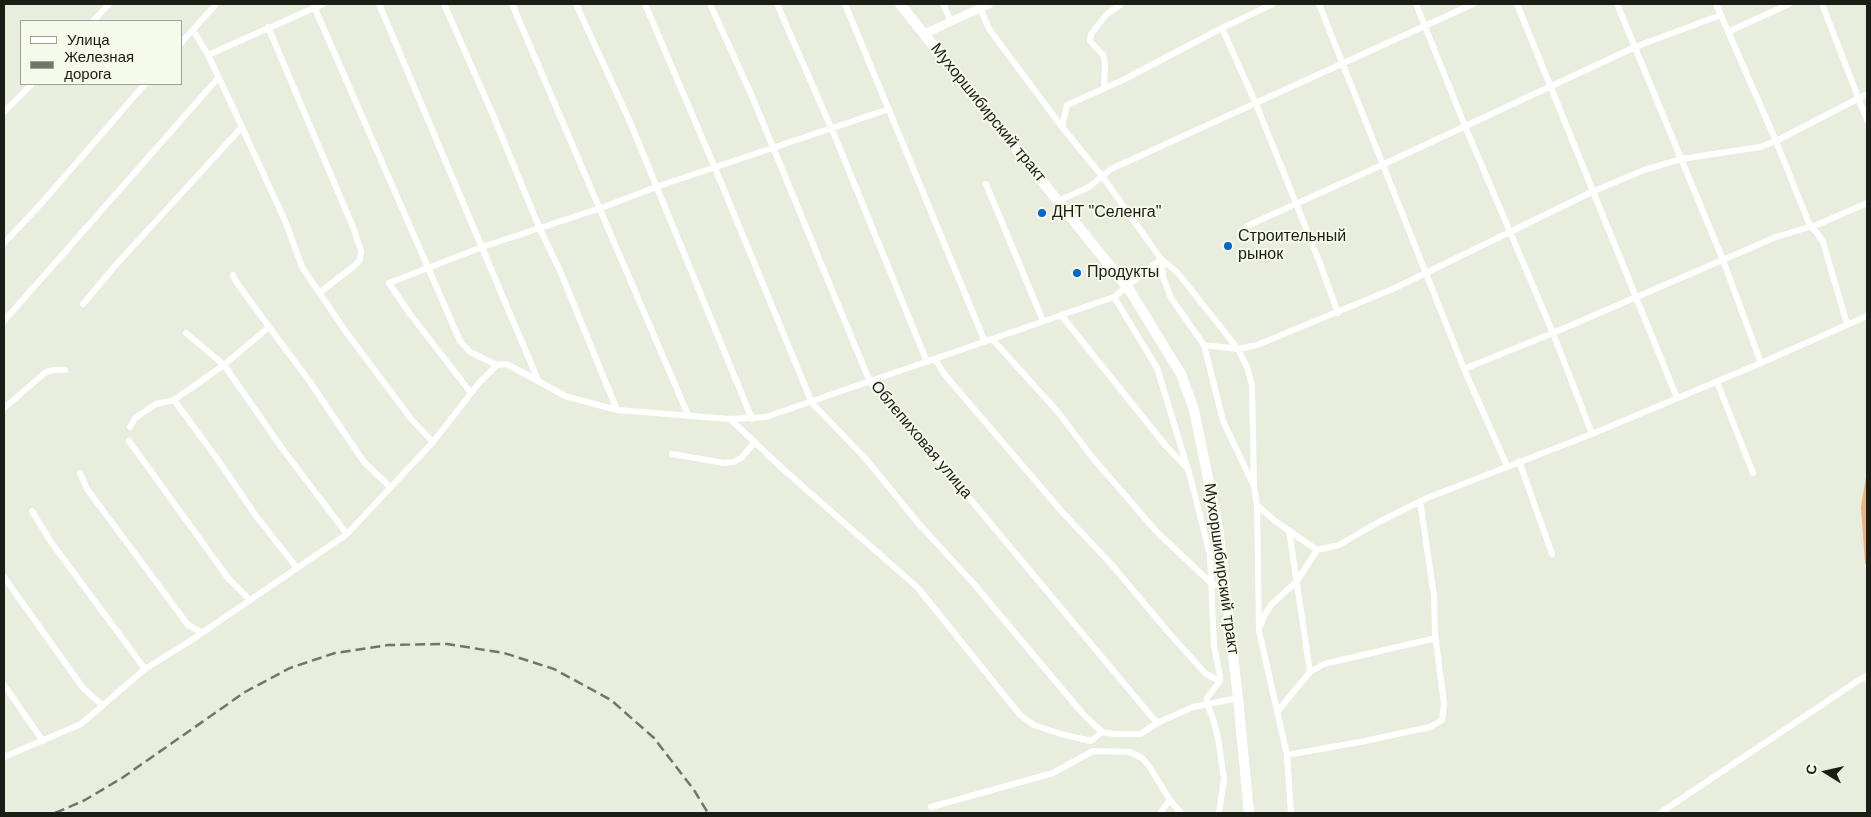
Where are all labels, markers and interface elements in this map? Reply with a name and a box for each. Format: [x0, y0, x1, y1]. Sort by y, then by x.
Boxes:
legend [20, 20, 182, 85]
text: Улица [67, 31, 110, 48]
street label: Мухоршибирский тракт [926, 40, 1050, 186]
text: Железная дорога [64, 48, 134, 82]
place label: ДНТ "Селенга" [1052, 203, 1161, 223]
marker: ДНТ "Селенга" [1036, 207, 1048, 219]
place label: Строительный рынок [1238, 227, 1346, 265]
marker: Строительный рынок [1222, 240, 1234, 252]
place label: Продукты [1087, 263, 1159, 283]
marker: Продукты [1071, 267, 1083, 279]
street label: Облепиховая улица [866, 377, 976, 503]
street label: Мухоршибирский тракт [1199, 482, 1243, 656]
north arrow [1801, 747, 1851, 797]
text: С [1802, 763, 1820, 776]

